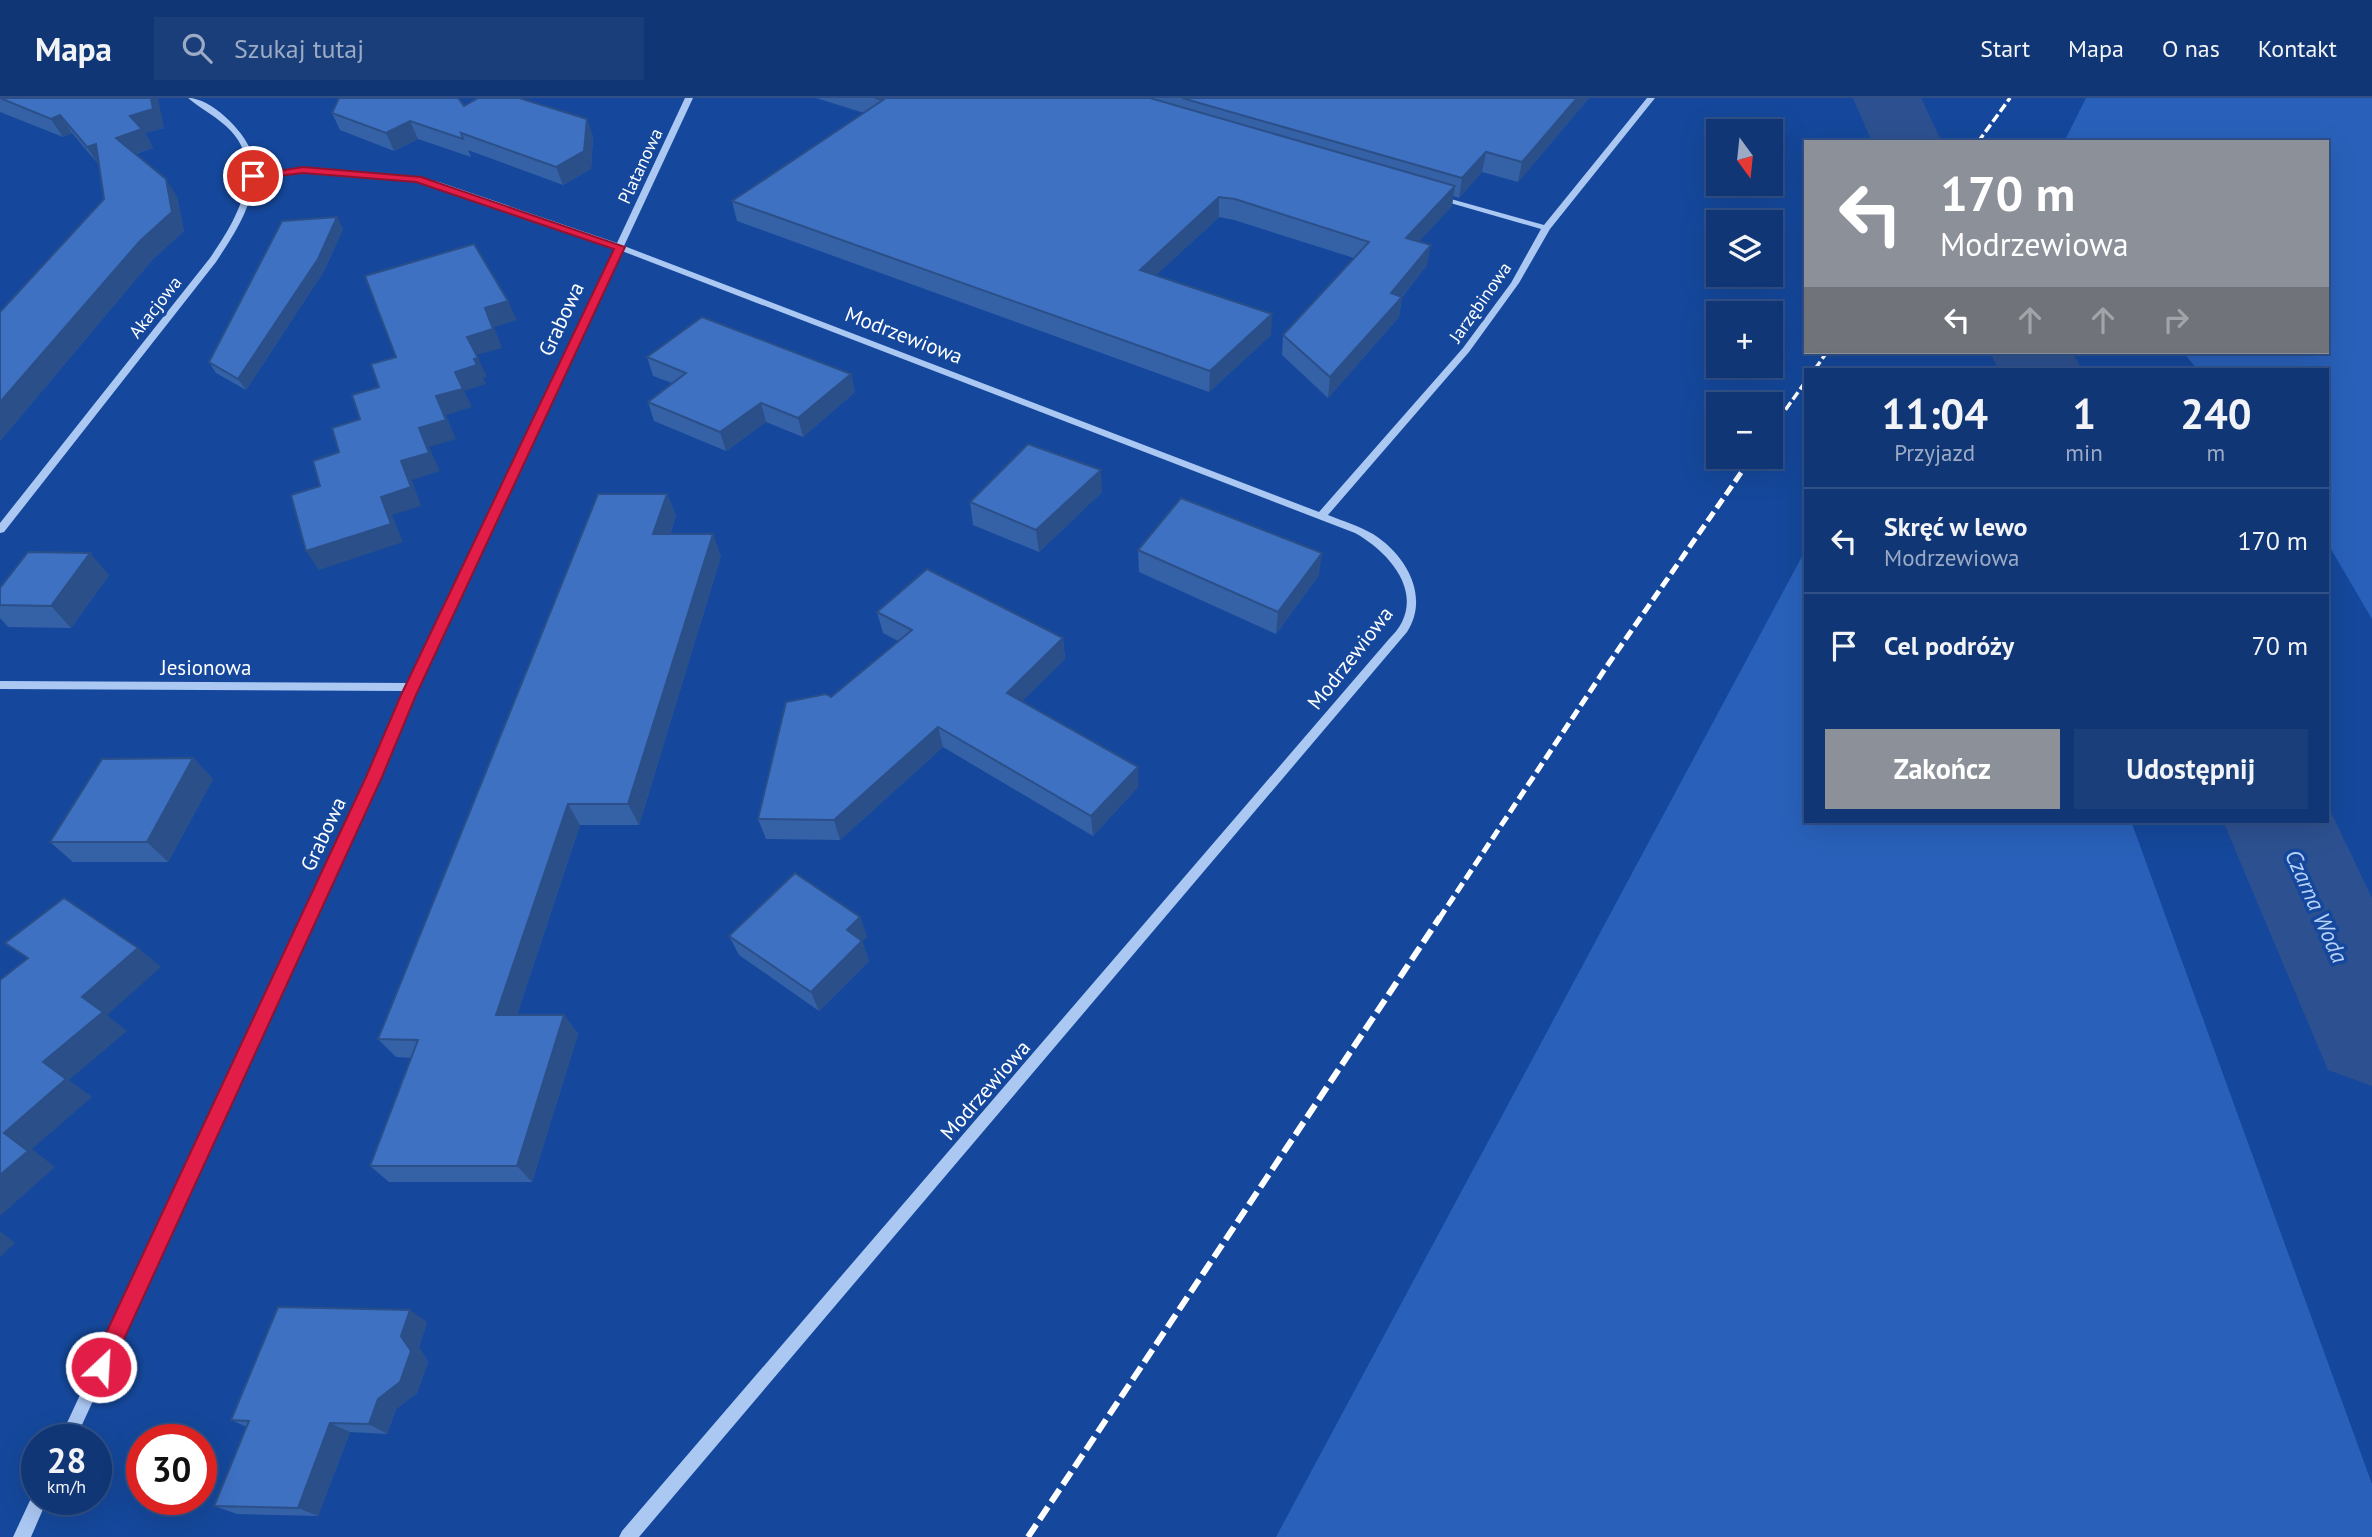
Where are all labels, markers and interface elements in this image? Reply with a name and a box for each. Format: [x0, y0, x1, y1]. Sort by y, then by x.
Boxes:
search box [154, 17, 644, 80]
text: Mapa [35, 27, 112, 70]
icon: search [178, 29, 216, 67]
text: Szukaj tutaj [234, 32, 364, 65]
text: Start [1980, 33, 2030, 64]
text: Mapa [2068, 33, 2124, 64]
text: O nas [2162, 33, 2220, 64]
text: Kontakt [2258, 33, 2337, 64]
north arrow [1706, 119, 1783, 196]
map controls [1706, 119, 1783, 469]
street label: Platanowa [613, 125, 667, 207]
pin [223, 146, 283, 206]
icon: arrive [234, 157, 272, 195]
text: 170 m [1940, 161, 2075, 225]
icon: left [1825, 168, 1916, 259]
button: layers [1706, 210, 1783, 287]
text: Modrzewiowa [1940, 223, 2129, 265]
street label: Jarzębinowa [1443, 257, 1516, 348]
street label: Akacjowa [124, 271, 186, 343]
street label: Grabowa [532, 278, 590, 360]
street label: Modrzewiowa [841, 300, 967, 370]
button: + [1706, 301, 1783, 378]
icon: left [1938, 301, 1976, 339]
icon: ahead [2011, 301, 2049, 339]
icon: ahead [2084, 301, 2122, 339]
icon: right [2157, 301, 2195, 339]
text: 11:04 [1881, 386, 1988, 441]
text: 1 [2072, 386, 2096, 441]
text: 240 [2180, 386, 2252, 441]
button: − [1706, 392, 1783, 469]
text: Przyjazd [1894, 438, 1975, 467]
text: min [2065, 438, 2103, 467]
text: m [2207, 438, 2225, 467]
text: Skręć w lewo [1884, 510, 2028, 543]
icon: left [1825, 522, 1863, 560]
text: 170 m [2237, 524, 2308, 557]
text: Modrzewiowa [1884, 543, 2020, 572]
street label: Modrzewiowa [1301, 601, 1399, 715]
icon: arrive [1825, 627, 1863, 665]
text: Cel podróży [1884, 629, 2014, 662]
text: 70 m [2252, 629, 2308, 662]
street label: Jesionowa [160, 654, 251, 681]
button: Zakończ [1825, 729, 2060, 809]
button: Udostępnij [2074, 729, 2308, 809]
street label: Grabowa [294, 793, 352, 875]
water label: Czarna Woda [2279, 845, 2355, 967]
street label: Modrzewiowa [934, 1034, 1036, 1146]
position arrow [64, 1330, 138, 1404]
speed limit sign: 30 [126, 1424, 217, 1515]
text: 28 [47, 1437, 86, 1483]
text: km/h [47, 1475, 86, 1498]

